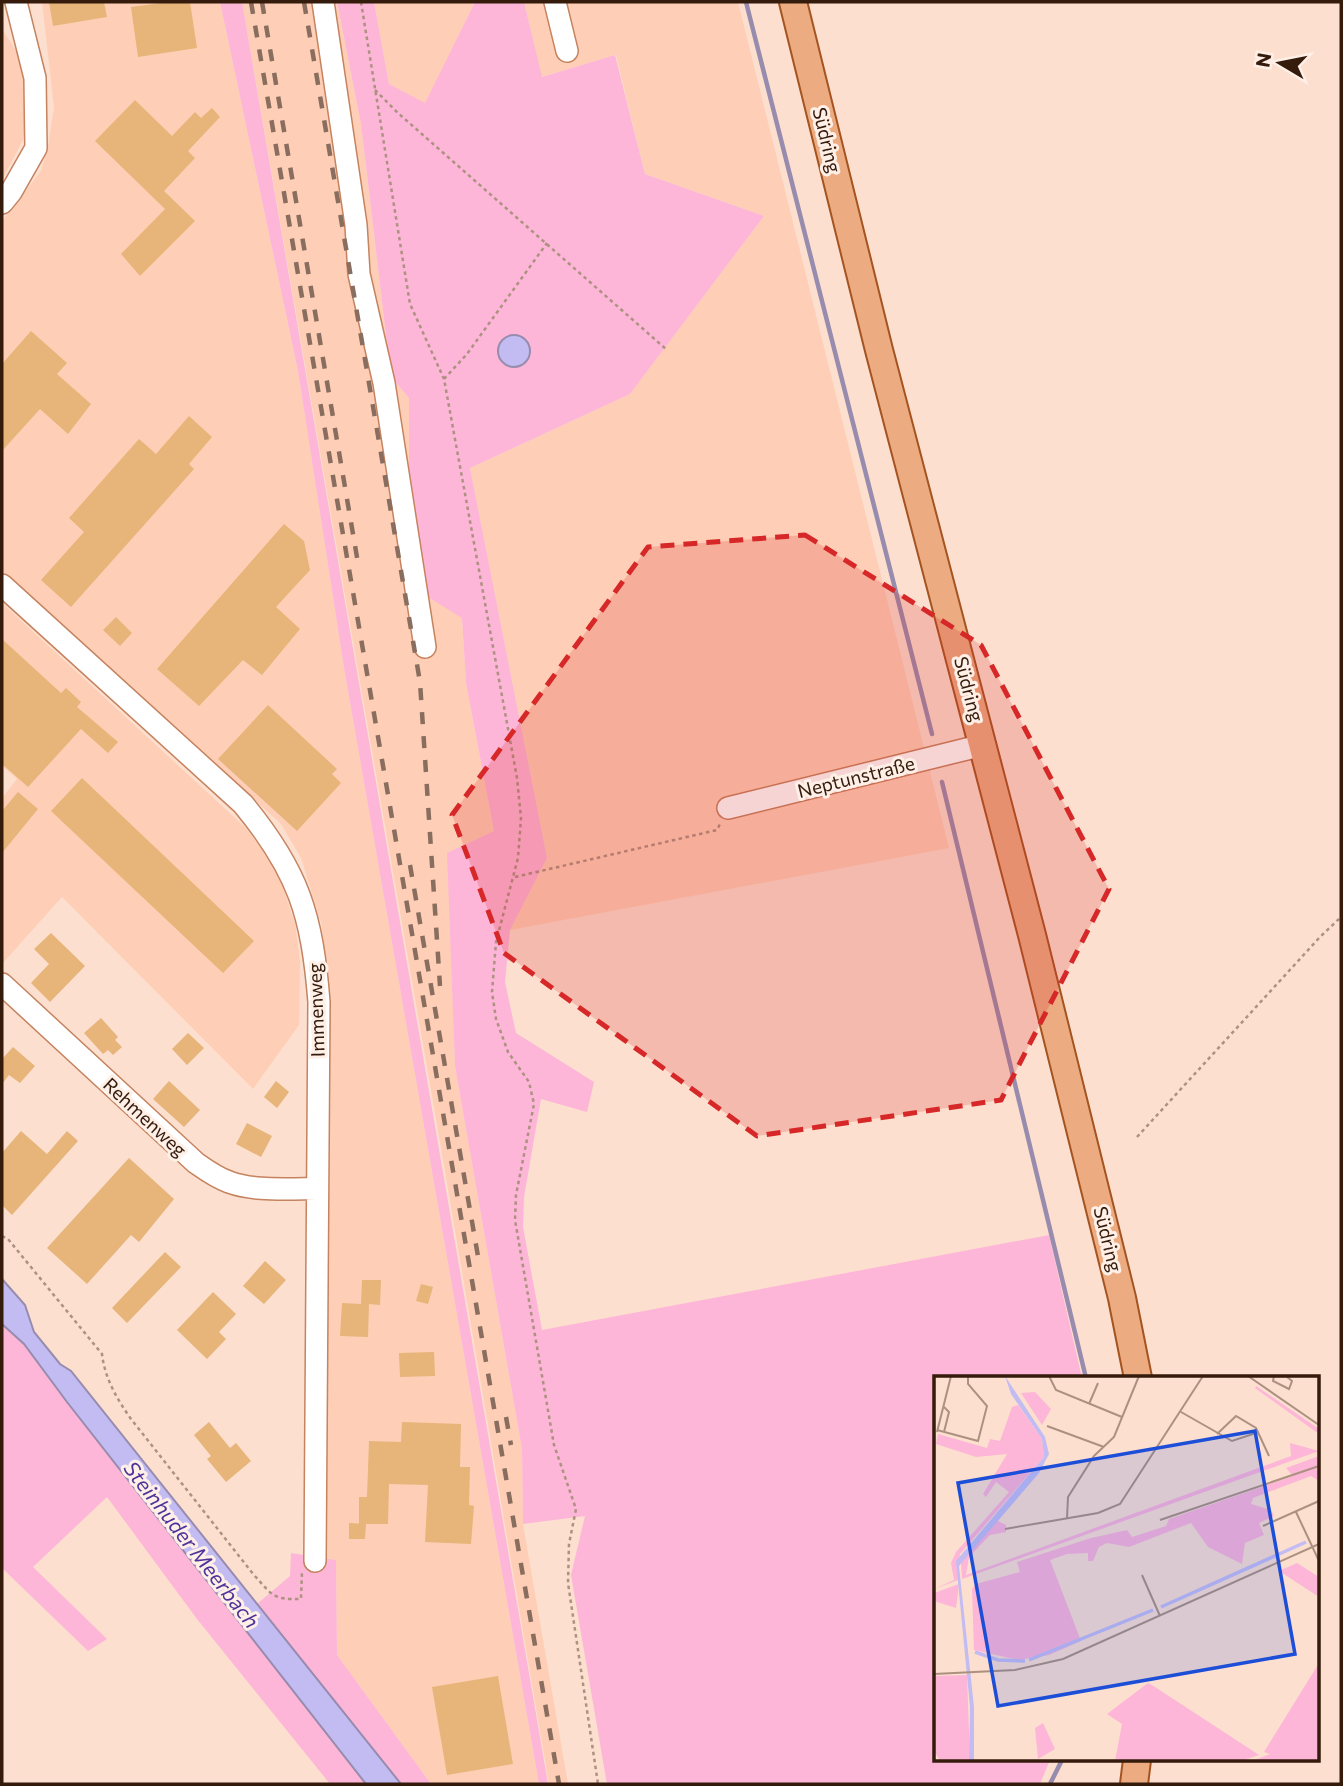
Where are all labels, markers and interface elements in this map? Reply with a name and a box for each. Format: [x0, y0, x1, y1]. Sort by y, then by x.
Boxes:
north arrow [1245, 28, 1315, 98]
text: N [1250, 51, 1275, 69]
street label: Südring [808, 105, 847, 175]
street label: Südring [950, 654, 989, 724]
street label: Neptunstraße [795, 751, 917, 802]
street label: Immenweg [302, 962, 329, 1058]
street label: Rehmenweg [99, 1072, 192, 1161]
street label: Südring [1089, 1204, 1128, 1274]
inset map [934, 1376, 1318, 1762]
water label: Steinhuder Meerbach [119, 1456, 265, 1632]

